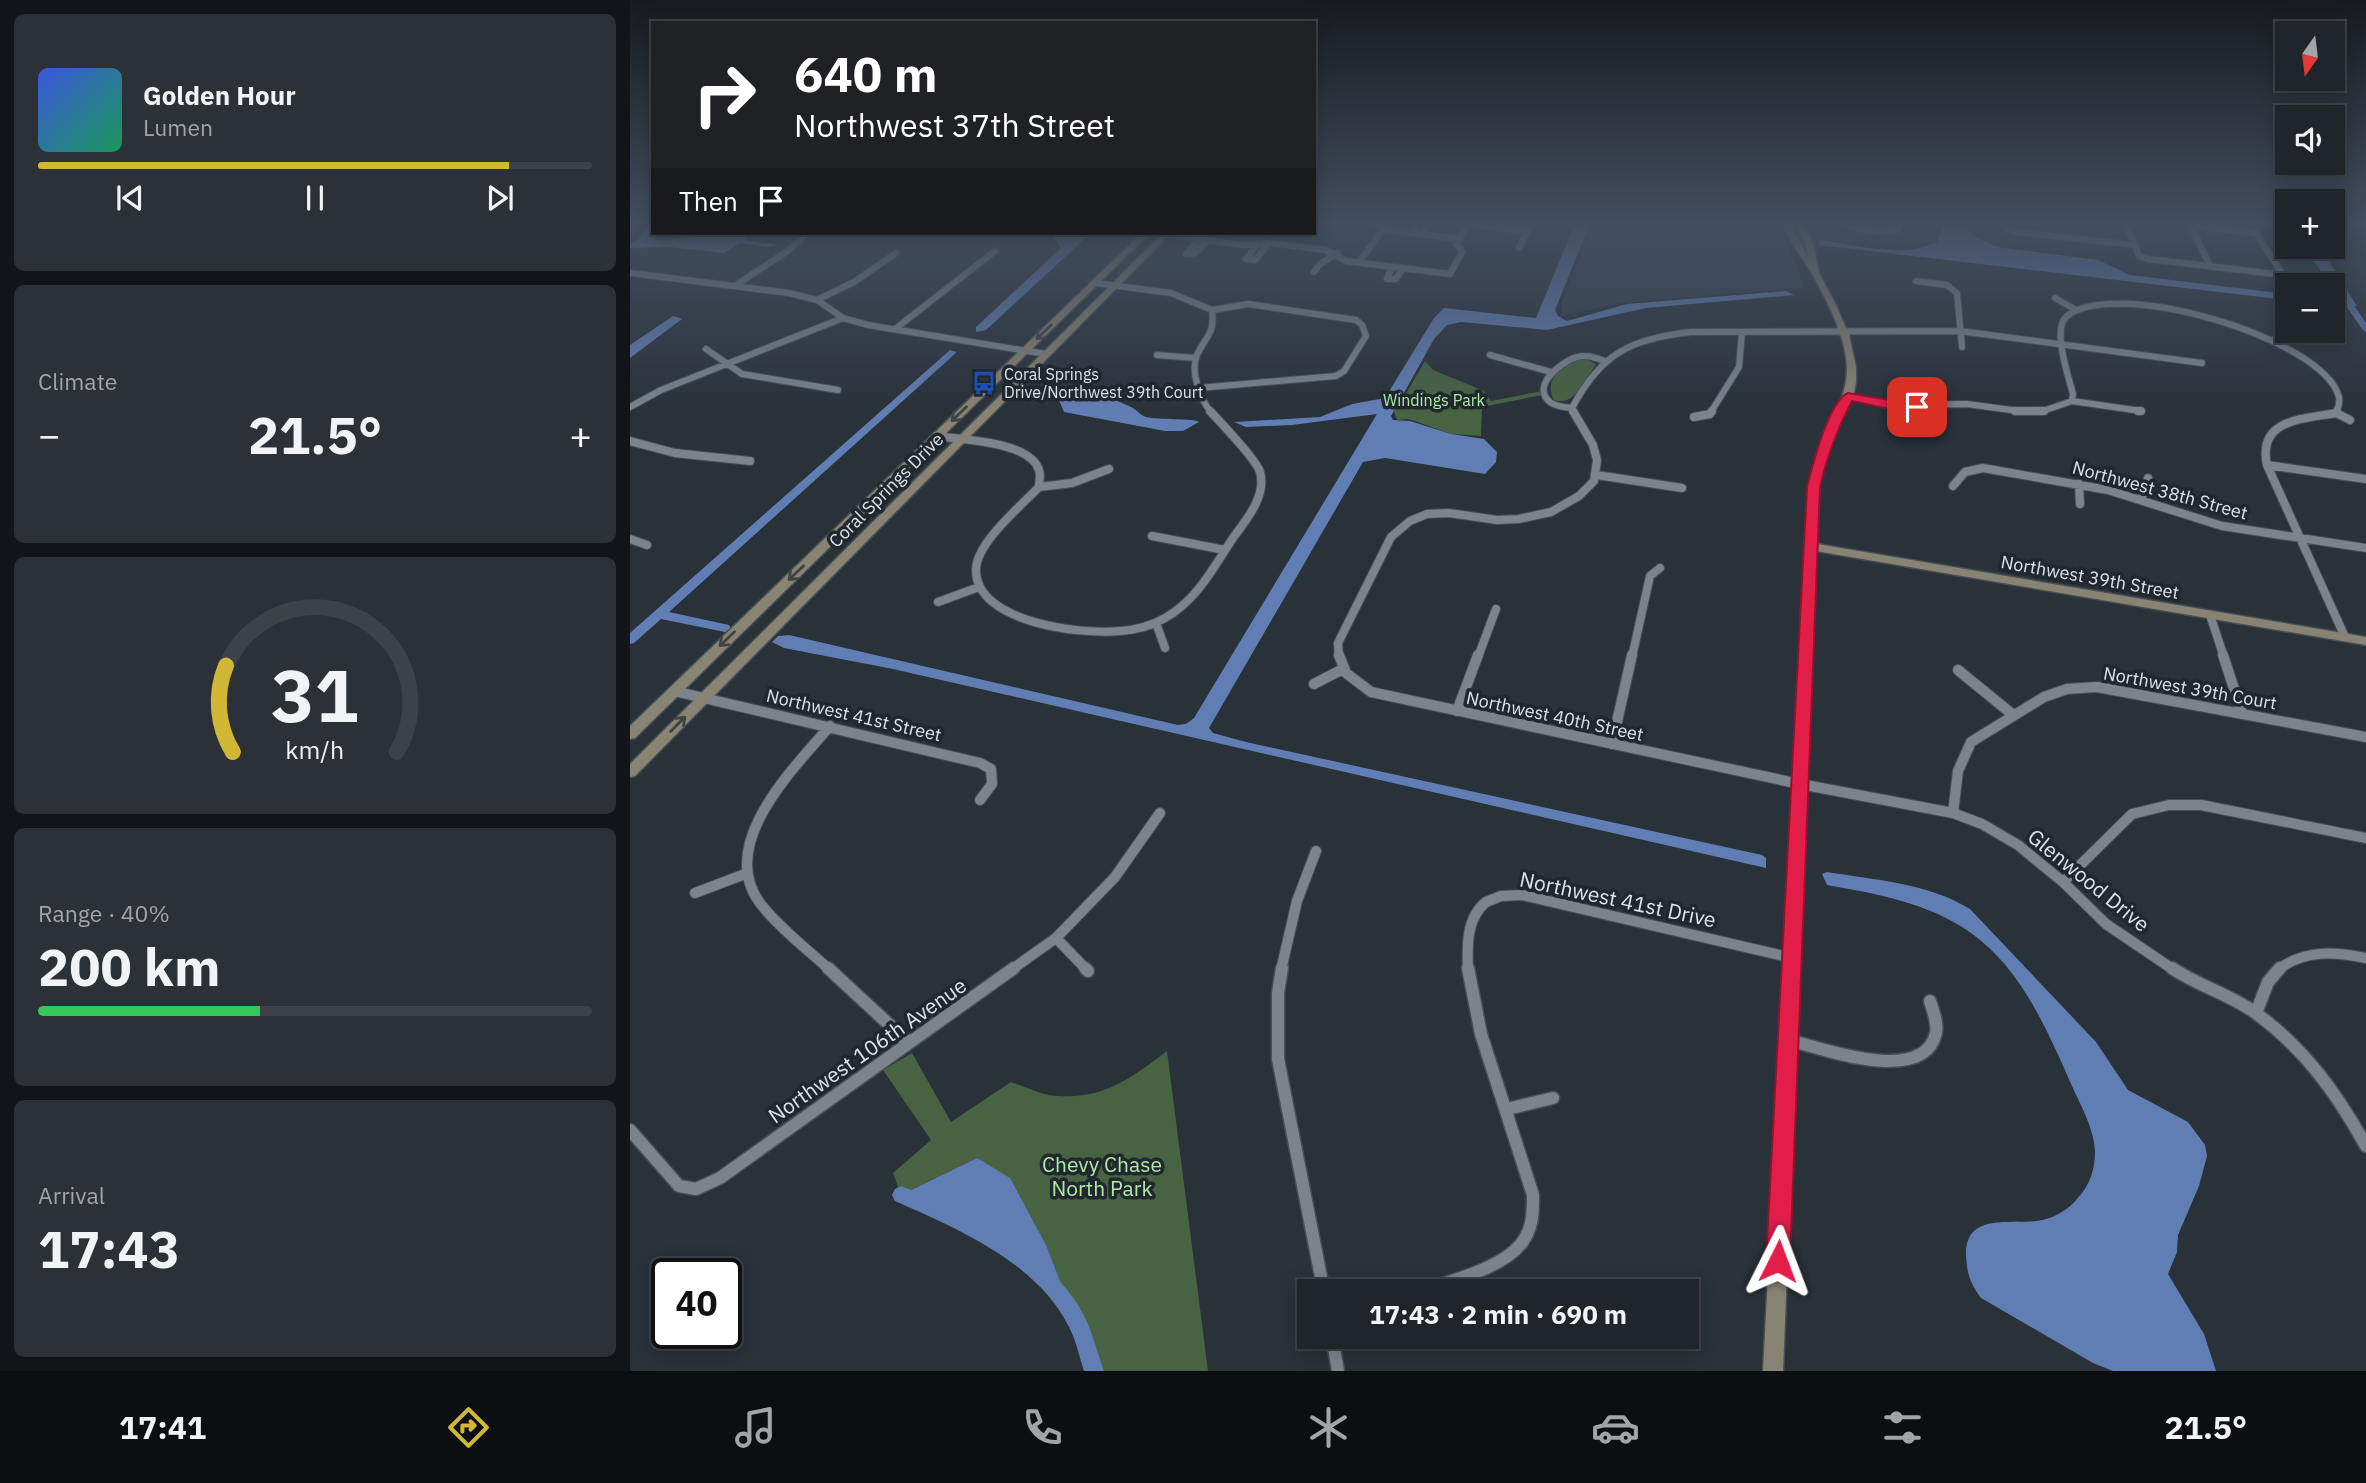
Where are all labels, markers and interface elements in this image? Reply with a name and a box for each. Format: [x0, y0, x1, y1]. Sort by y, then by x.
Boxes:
north arrow [2275, 21, 2345, 91]
map controls [2275, 21, 2345, 343]
text: 640 m [794, 42, 938, 105]
icon: right [679, 49, 770, 140]
text: Golden Hour [143, 78, 296, 112]
text: Northwest 37th Street [794, 104, 1115, 146]
button: sound [2275, 105, 2345, 175]
text: Lumen [143, 112, 213, 142]
icon: previous [111, 179, 149, 217]
icon: pause [296, 179, 334, 217]
icon: next [481, 179, 519, 217]
icon: arrive [752, 182, 790, 220]
text: Then [679, 184, 738, 218]
button: + [2275, 189, 2345, 259]
button: − [2275, 273, 2345, 343]
one-way arrow [1036, 324, 1053, 341]
place label: Coral Springs Drive/Northwest 39th Court [1004, 364, 1203, 402]
text: Climate [38, 366, 117, 396]
bus stop icon: Coral Springs Drive/Northwest 39th Court [970, 369, 998, 397]
pin [1887, 377, 1947, 437]
icon: arrive [1898, 388, 1936, 426]
park label: Windings Park [1383, 390, 1486, 410]
text: 21.5° [248, 401, 382, 468]
one-way arrow [951, 406, 968, 423]
text: − [38, 410, 61, 459]
text: + [569, 410, 592, 459]
street label: Coral Springs Drive [824, 428, 948, 552]
street label: Northwest 38th Street [2070, 456, 2250, 524]
street label: Northwest 39th Street [1999, 550, 2181, 604]
one-way arrow [788, 564, 805, 581]
one-way arrow [719, 631, 736, 648]
text: 31 [271, 647, 359, 742]
street label: Northwest 39th Court [2102, 661, 2278, 715]
street label: Northwest 41st Street [764, 684, 944, 746]
street label: Northwest 40th Street [1464, 686, 1646, 746]
one-way arrow [669, 715, 686, 732]
text: km/h [286, 732, 344, 765]
street label: Glenwood Drive [2022, 822, 2156, 938]
street label: Northwest 41st Drive [1517, 865, 1719, 933]
text: Range · 40% [38, 898, 170, 928]
text: 200 km [38, 933, 220, 1000]
street label: Northwest 106th Avenue [762, 971, 972, 1129]
park label: Chevy Chase North Park [1042, 1150, 1162, 1202]
text: Arrival [38, 1180, 105, 1210]
text: 17:43 [38, 1215, 180, 1282]
position arrow [1741, 1224, 1815, 1298]
speed limit sign: 40 [651, 1258, 742, 1349]
text: 17:43 · 2 min · 690 m [1369, 1297, 1627, 1331]
icon: directions [444, 1403, 493, 1452]
icon: music [731, 1403, 780, 1452]
icon: phone [1018, 1403, 1067, 1452]
icon: climate [1304, 1403, 1353, 1452]
icon: car [1591, 1403, 1640, 1452]
icon: filters [1878, 1403, 1927, 1452]
text: 17:41 [119, 1406, 206, 1448]
text: 21.5° [2165, 1406, 2247, 1448]

